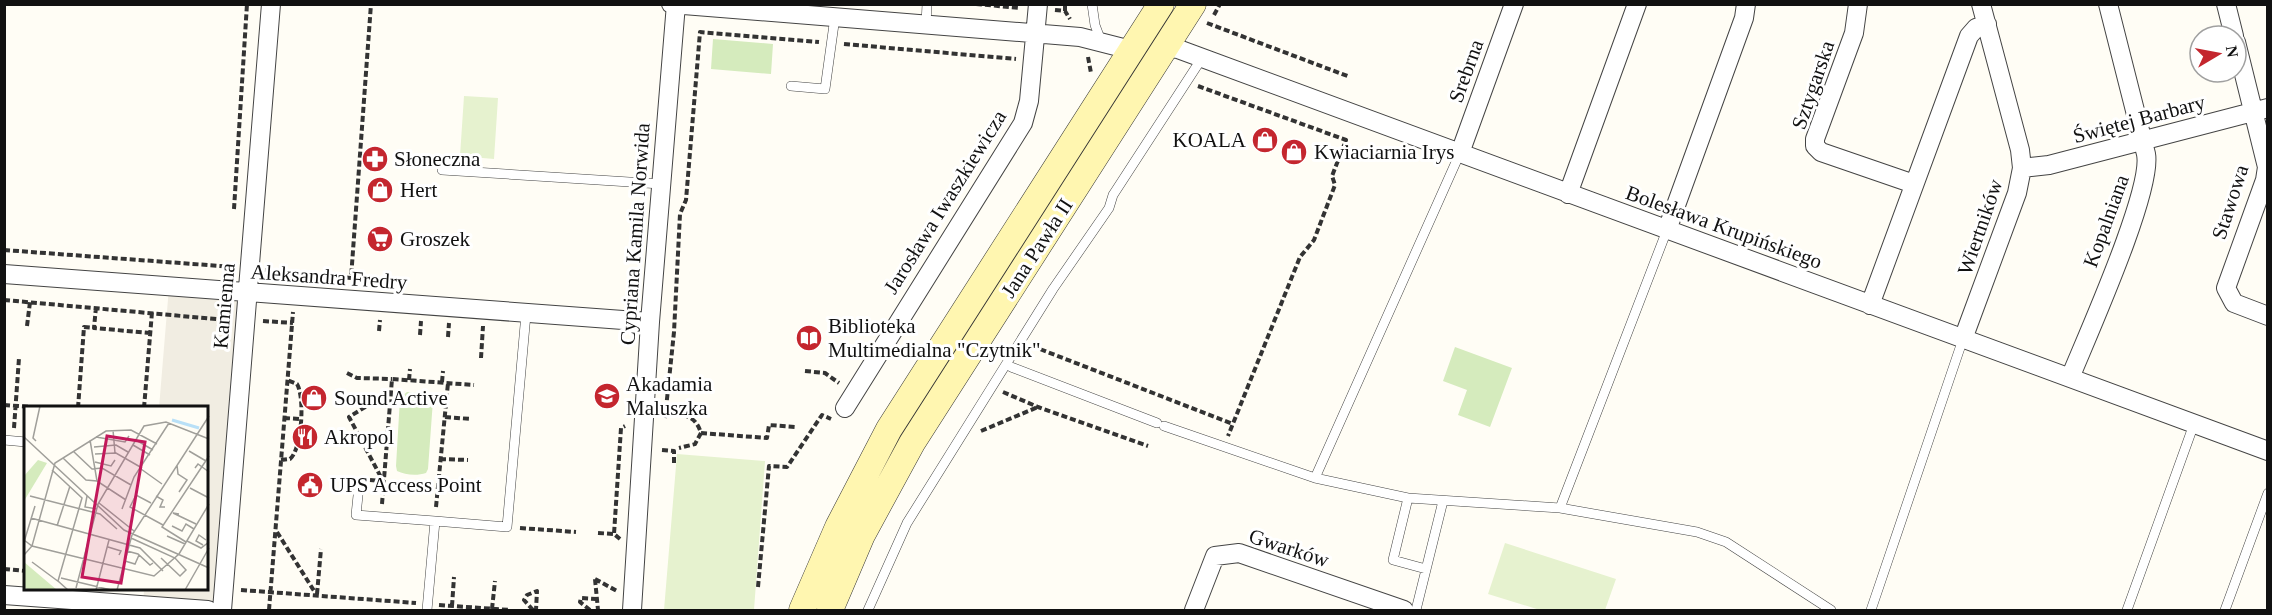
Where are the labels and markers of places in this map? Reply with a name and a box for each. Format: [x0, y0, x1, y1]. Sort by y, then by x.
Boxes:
shop icon: KOALA [1250, 125, 1280, 155]
place label: KOALA [1173, 128, 1247, 152]
shop icon: Kwiaciarnia Irys [1279, 137, 1309, 167]
place label: Kwiaciarnia Irys [1314, 140, 1455, 164]
pharmacy icon: Słoneczna [360, 144, 390, 174]
place label: Słoneczna [394, 147, 481, 171]
shop icon: Hert [365, 175, 395, 205]
place label: Hert [400, 178, 437, 202]
supermarket icon: Groszek [365, 224, 395, 254]
place label: Groszek [400, 227, 470, 251]
place label: Biblioteka Multimedialna "Czytnik" [828, 314, 1041, 362]
library icon: Biblioteka Multimedialna "Czytnik" [794, 323, 824, 353]
place label: Akadamia Maluszka [626, 372, 713, 420]
school or university icon: Akadamia Maluszka [592, 381, 622, 411]
shop icon: Sound Active [299, 383, 329, 413]
place label: Sound Active [334, 386, 448, 410]
restaurant icon: Akropol [290, 422, 320, 452]
place label: Akropol [324, 425, 394, 449]
public building icon: UPS Access Point [295, 470, 325, 500]
place label: UPS Access Point [330, 473, 482, 497]

